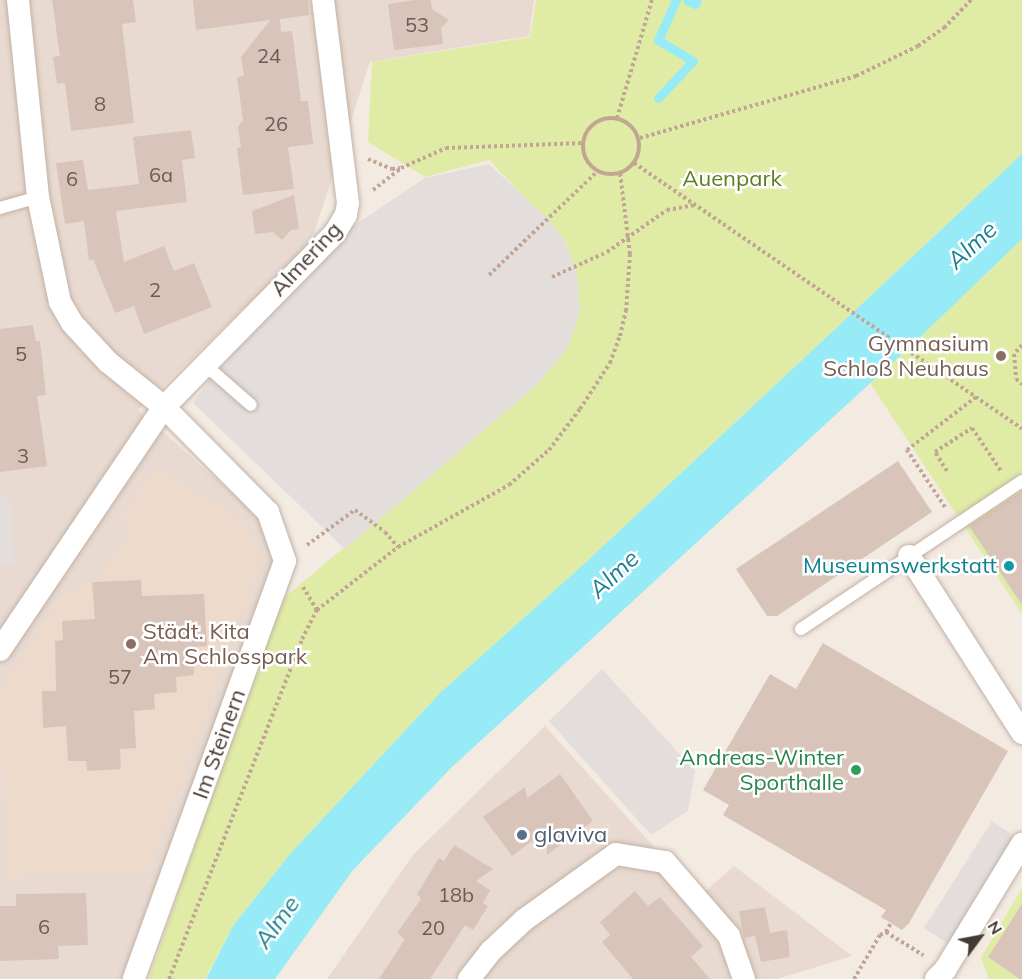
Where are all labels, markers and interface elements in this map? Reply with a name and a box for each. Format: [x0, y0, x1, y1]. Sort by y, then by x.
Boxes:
house number: 53 [405, 12, 429, 36]
house number: 24 [257, 43, 281, 67]
house number: 8 [94, 91, 106, 115]
house number: 26 [264, 111, 288, 135]
house number: 6a [149, 162, 173, 186]
house number: 6 [66, 166, 78, 190]
park label: Auenpark [682, 166, 782, 192]
water label: Alme [941, 215, 1003, 275]
street label: Almering [265, 216, 347, 302]
house number: 2 [149, 277, 161, 301]
place label: Gymnasium Schloß Neuhaus [823, 330, 989, 382]
house number: 5 [15, 341, 27, 365]
marker: Gymnasium Schloß Neuhaus [994, 349, 1008, 363]
house number: 3 [17, 443, 29, 467]
water label: Alme [583, 544, 645, 604]
place label: Museumswerkstatt [803, 553, 997, 579]
marker: Museumswerkstatt [1002, 559, 1016, 573]
place label: Städt. Kita Am Schlosspark [143, 618, 307, 670]
marker: Städt. Kita Am Schlosspark [124, 637, 138, 651]
house number: 57 [108, 664, 132, 688]
street label: Im Steinern [187, 685, 251, 803]
place label: Andreas-Winter Sporthalle [679, 744, 844, 796]
marker: Andreas-Winter Sporthalle [849, 763, 863, 777]
place label: glaviva [534, 822, 607, 848]
marker: glaviva [515, 828, 529, 842]
house number: 18b [438, 882, 474, 906]
water label: Alme [248, 890, 306, 954]
north arrow [950, 907, 1010, 967]
house number: 6 [38, 914, 50, 938]
house number: 20 [421, 915, 445, 939]
text: N [984, 917, 1007, 938]

